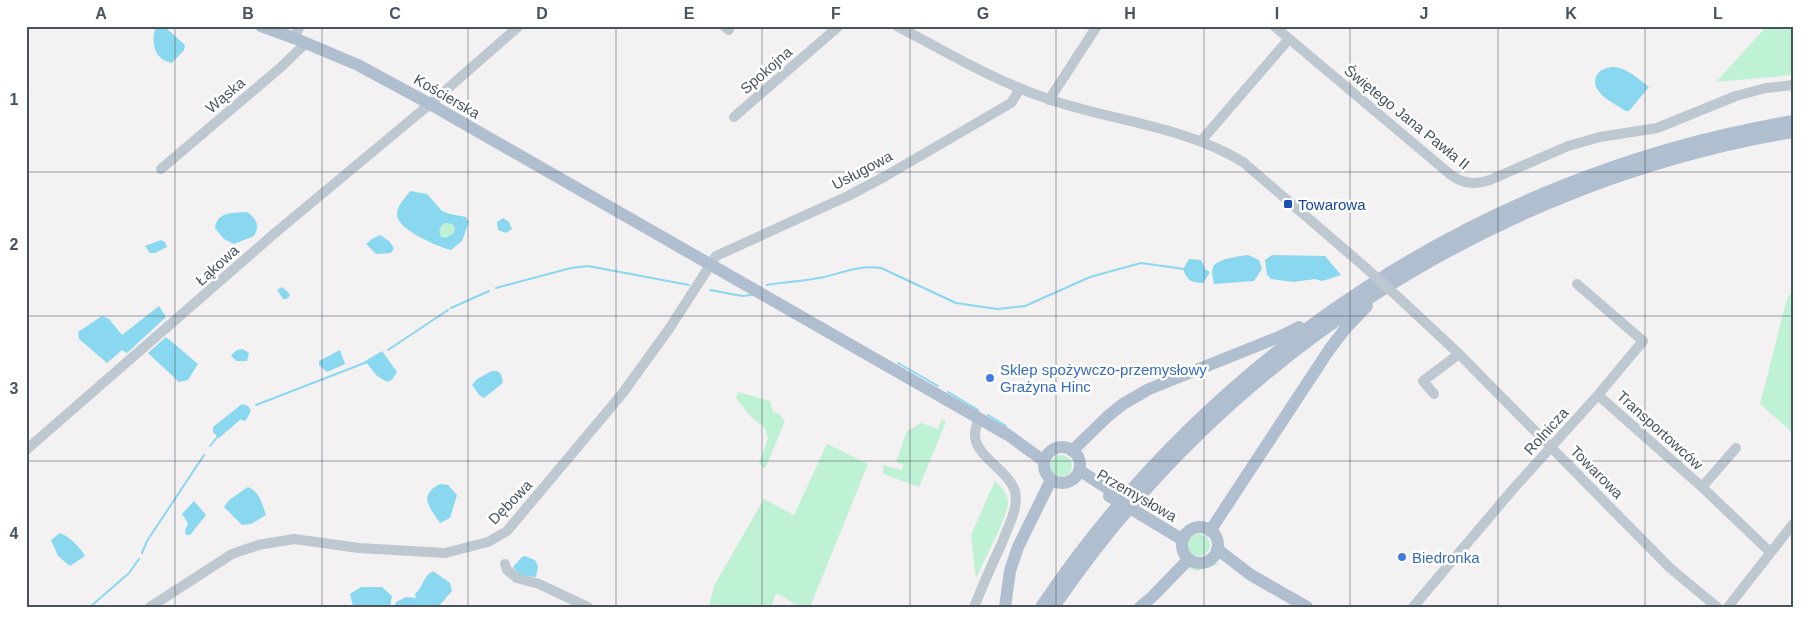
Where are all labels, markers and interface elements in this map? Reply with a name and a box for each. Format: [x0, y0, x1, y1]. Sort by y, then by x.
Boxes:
text: A [95, 5, 107, 22]
text: B [242, 5, 254, 22]
text: C [389, 5, 401, 22]
text: D [536, 5, 548, 22]
text: E [684, 5, 695, 22]
text: F [831, 5, 841, 22]
text: G [977, 5, 989, 22]
text: H [1124, 5, 1136, 22]
text: I [1275, 5, 1279, 22]
text: J [1420, 5, 1428, 22]
text: K [1565, 5, 1577, 22]
text: L [1713, 5, 1723, 22]
street label: Spokojna [737, 43, 796, 97]
street label: Świętego Jana Pawła II [1341, 61, 1473, 173]
street label: Kościerska [411, 70, 484, 122]
street label: Wąska [202, 73, 249, 116]
text: 1 [10, 91, 19, 108]
street label: Usługowa [829, 147, 896, 193]
place label: Towarowa [1298, 196, 1366, 213]
marker: Towarowa [1282, 198, 1294, 210]
text: 2 [10, 236, 19, 253]
street label: Łąkowa [192, 241, 242, 289]
place label: Sklep spożywczo-przemysłowy Grażyna Hinc [1000, 361, 1207, 395]
marker: Sklep spożywczo-przemysłowy Grażyna Hinc [984, 372, 996, 384]
text: 3 [10, 380, 19, 397]
street label: Transportowców [1614, 387, 1706, 473]
street label: Rolnicza [1520, 403, 1572, 458]
street label: Towarowa [1567, 442, 1627, 502]
street label: Przemysłowa [1094, 465, 1180, 525]
street label: Dębowa [485, 476, 536, 528]
text: 4 [10, 525, 19, 542]
place label: Biedronka [1412, 549, 1480, 566]
marker: Biedronka [1396, 551, 1408, 563]

